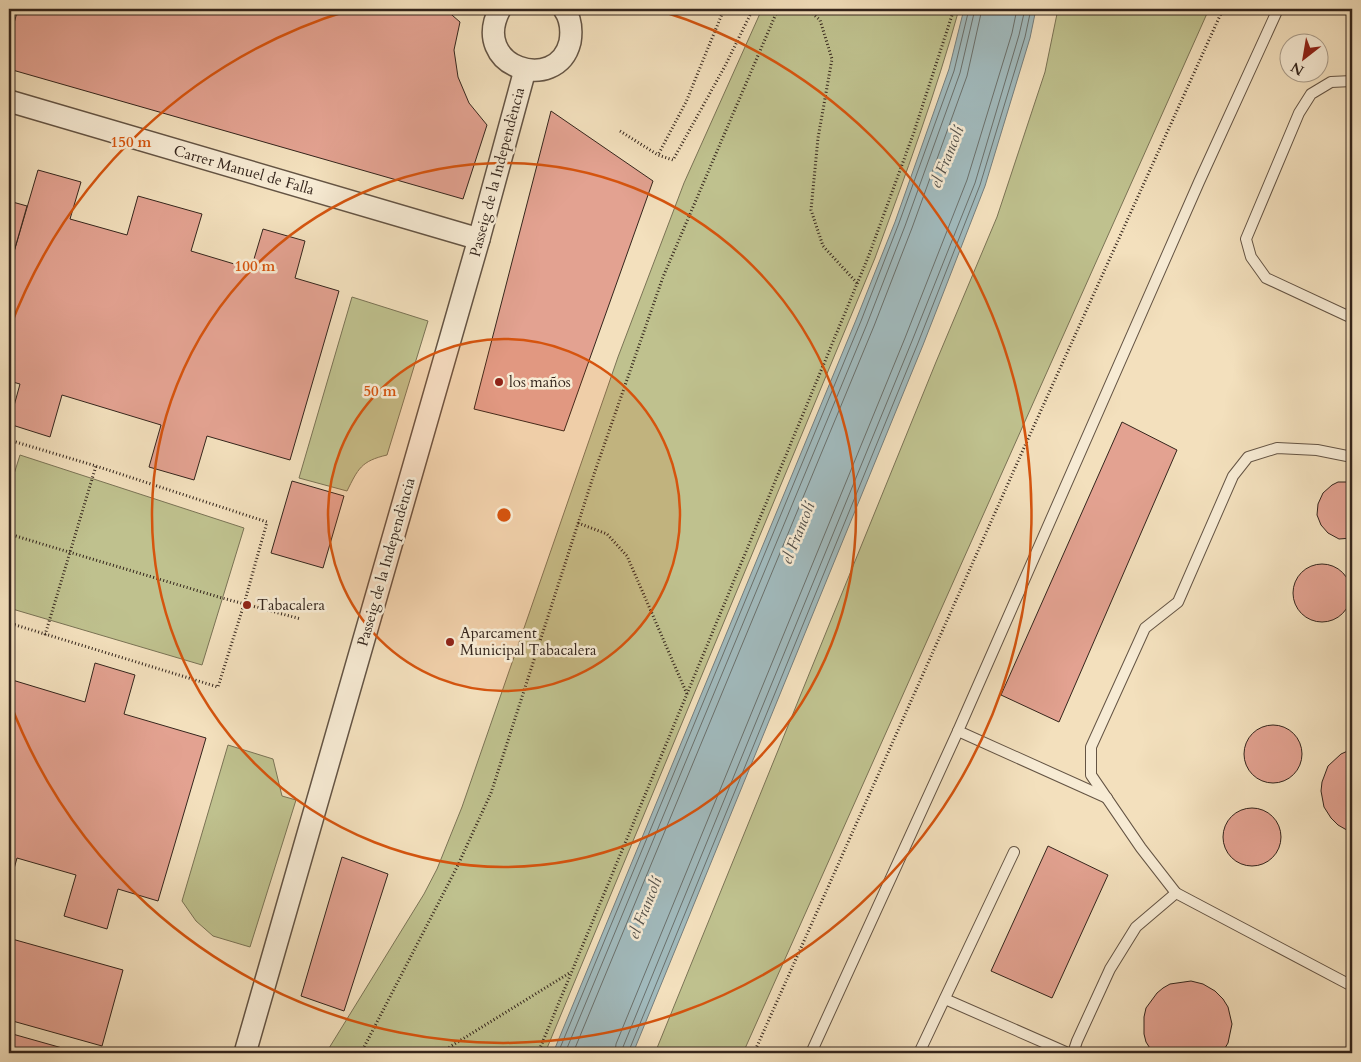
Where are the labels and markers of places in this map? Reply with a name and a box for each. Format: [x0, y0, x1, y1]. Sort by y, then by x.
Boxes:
place label: los maños [509, 372, 571, 392]
marker: los maños [493, 376, 505, 388]
centre of rings [495, 506, 513, 524]
place label: Tabacalera [257, 595, 325, 615]
marker: Tabacalera [241, 599, 253, 611]
place label: Aparcament Municipal Tabacalera [460, 623, 597, 660]
marker: Aparcament Municipal Tabacalera [444, 636, 456, 648]

